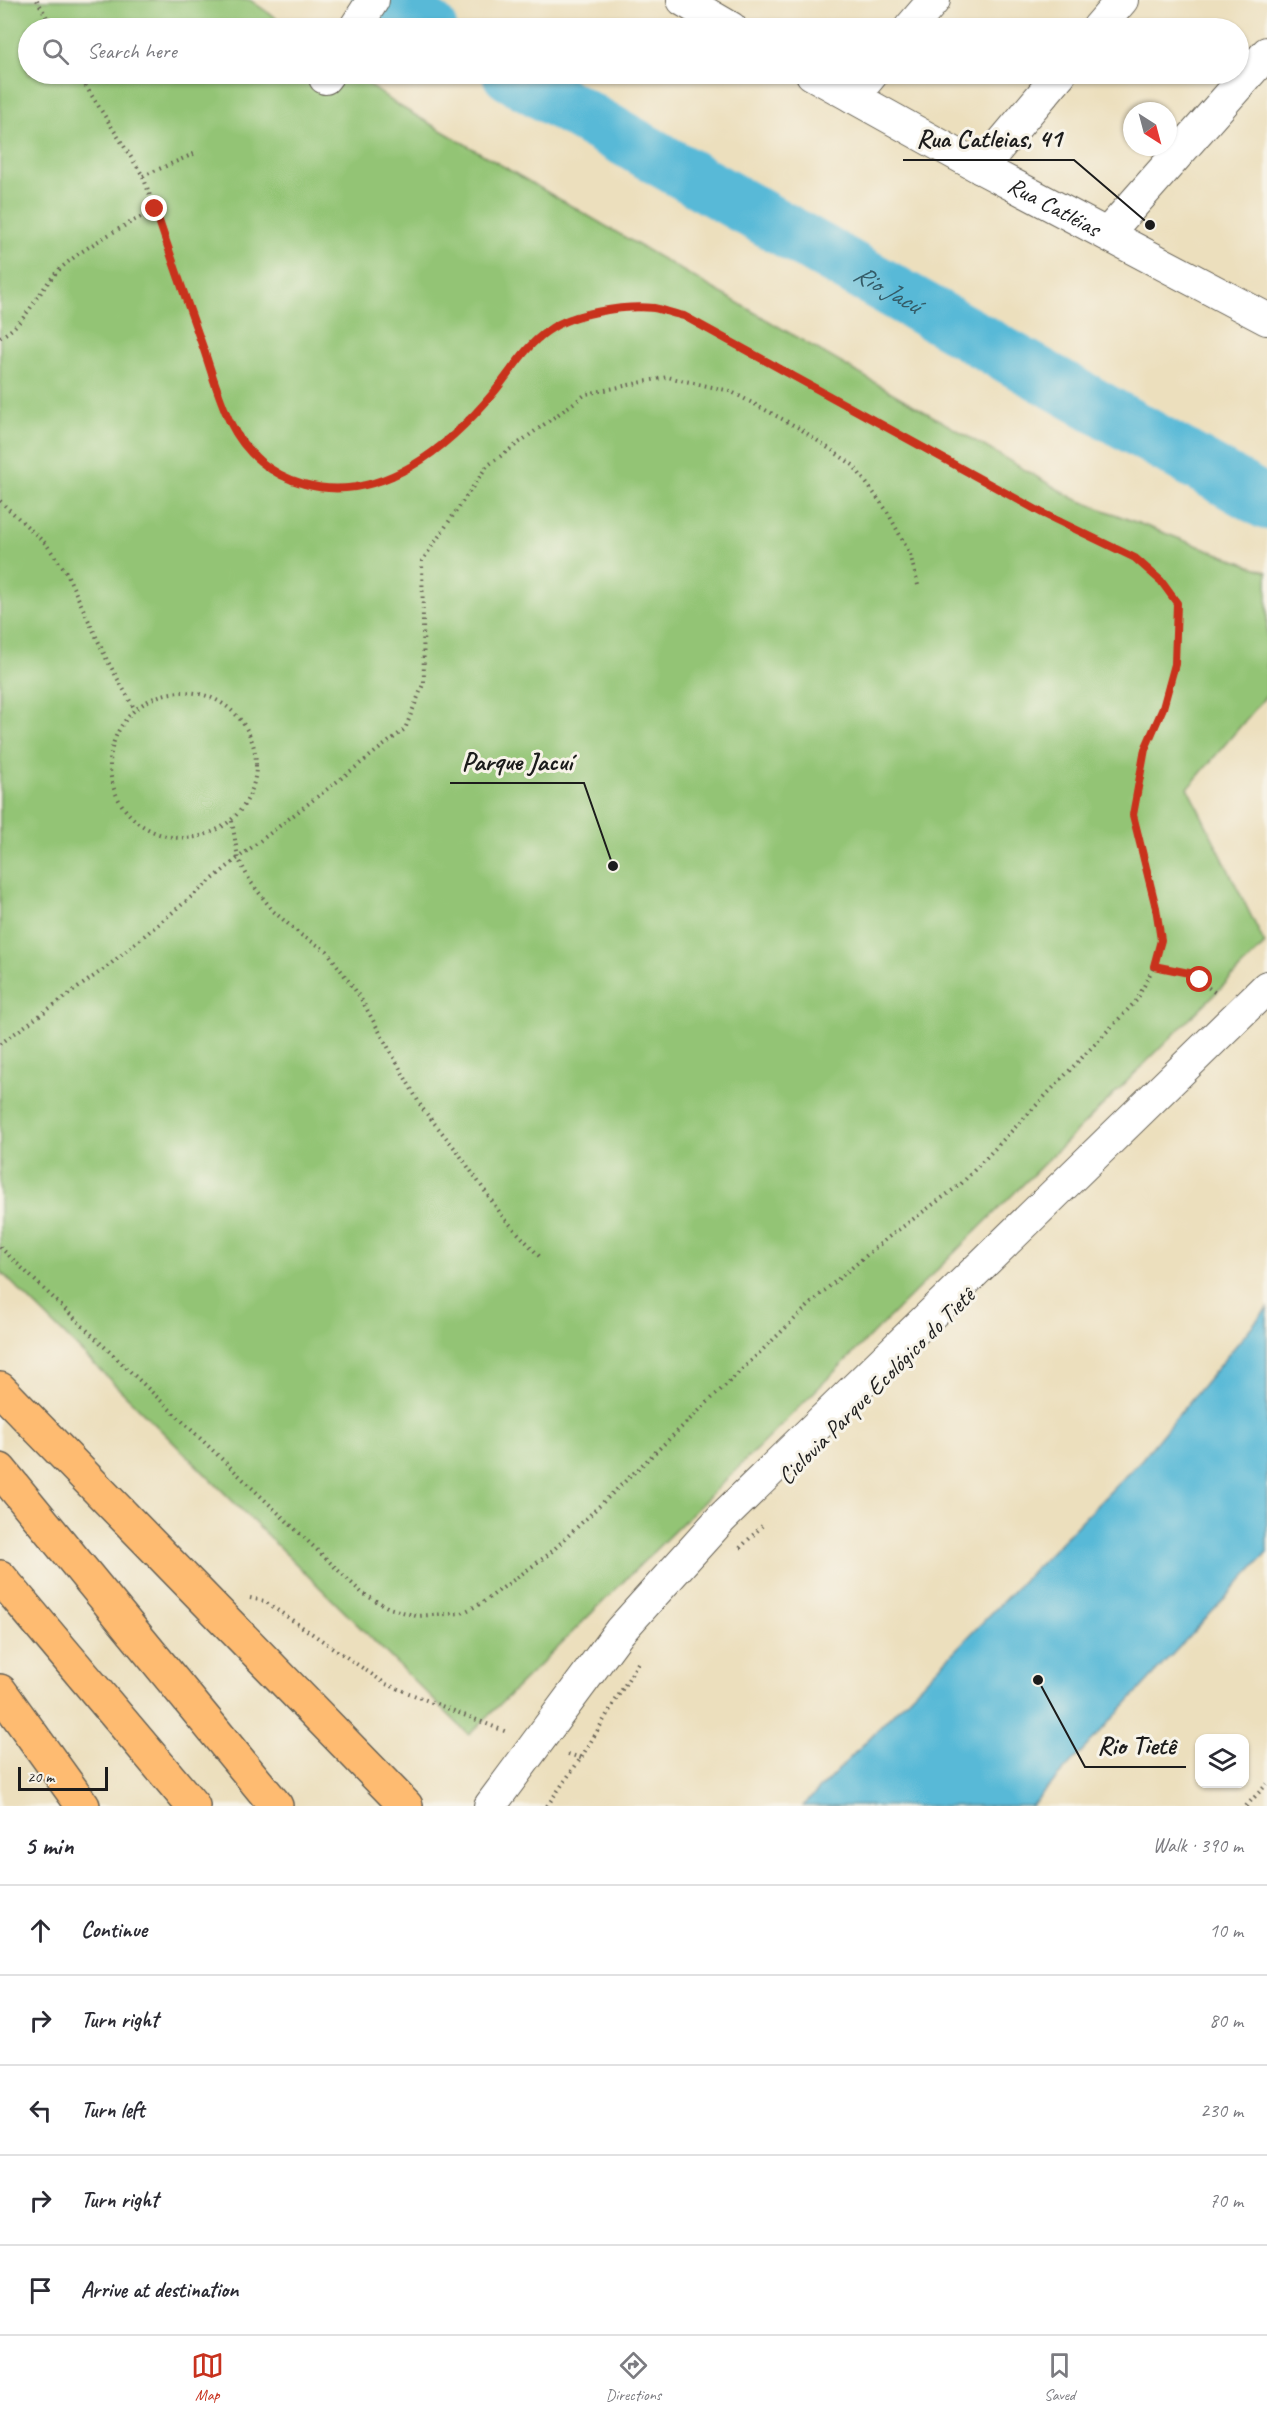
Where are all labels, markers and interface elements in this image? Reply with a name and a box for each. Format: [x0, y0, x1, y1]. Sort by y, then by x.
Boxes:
search box [18, 18, 1249, 84]
icon: search [39, 35, 72, 68]
text: Search here [87, 37, 177, 65]
north arrow [1123, 102, 1177, 156]
callout: Rua Catleias, 41 [903, 116, 1074, 160]
text: Rua Catleias, 41 [916, 122, 1065, 155]
street label: Rua Catléias [1003, 170, 1108, 245]
route end [141, 195, 167, 221]
water label: Rio Jacú [848, 256, 932, 323]
callout: Parque Jacuí [450, 739, 584, 783]
text: Parque Jacuí [462, 745, 577, 778]
route start [1186, 966, 1212, 992]
street label: Ciclovia Parque Ecológico do Tietê [771, 1279, 983, 1491]
callout: Rio Tietê [1085, 1723, 1186, 1767]
text: Rio Tietê [1097, 1729, 1178, 1762]
map controls [1195, 1734, 1249, 1788]
button: layers [1195, 1734, 1249, 1788]
scale bar [18, 1764, 108, 1792]
text: 20 m [27, 1767, 54, 1787]
text: 5 min [24, 1829, 73, 1862]
text: Walk · 390 m [1153, 1833, 1243, 1858]
icon: ahead [24, 1914, 57, 1947]
text: Continue [81, 1916, 147, 1944]
text: 10 m [1209, 1918, 1243, 1943]
icon: right [24, 2004, 57, 2037]
text: Turn right [81, 2006, 158, 2034]
text: 80 m [1209, 2008, 1243, 2033]
icon: left [24, 2094, 57, 2127]
text: Turn left [81, 2096, 145, 2124]
text: 230 m [1200, 2098, 1243, 2123]
icon: right [24, 2184, 57, 2217]
text: Turn right [81, 2186, 158, 2214]
text: 70 m [1209, 2188, 1243, 2213]
icon: arrive [24, 2274, 57, 2307]
text: Arrive at destination [81, 2276, 238, 2304]
tab: Map [191, 2349, 224, 2405]
tab: Directions [606, 2349, 661, 2405]
tab: Saved [1043, 2349, 1076, 2405]

